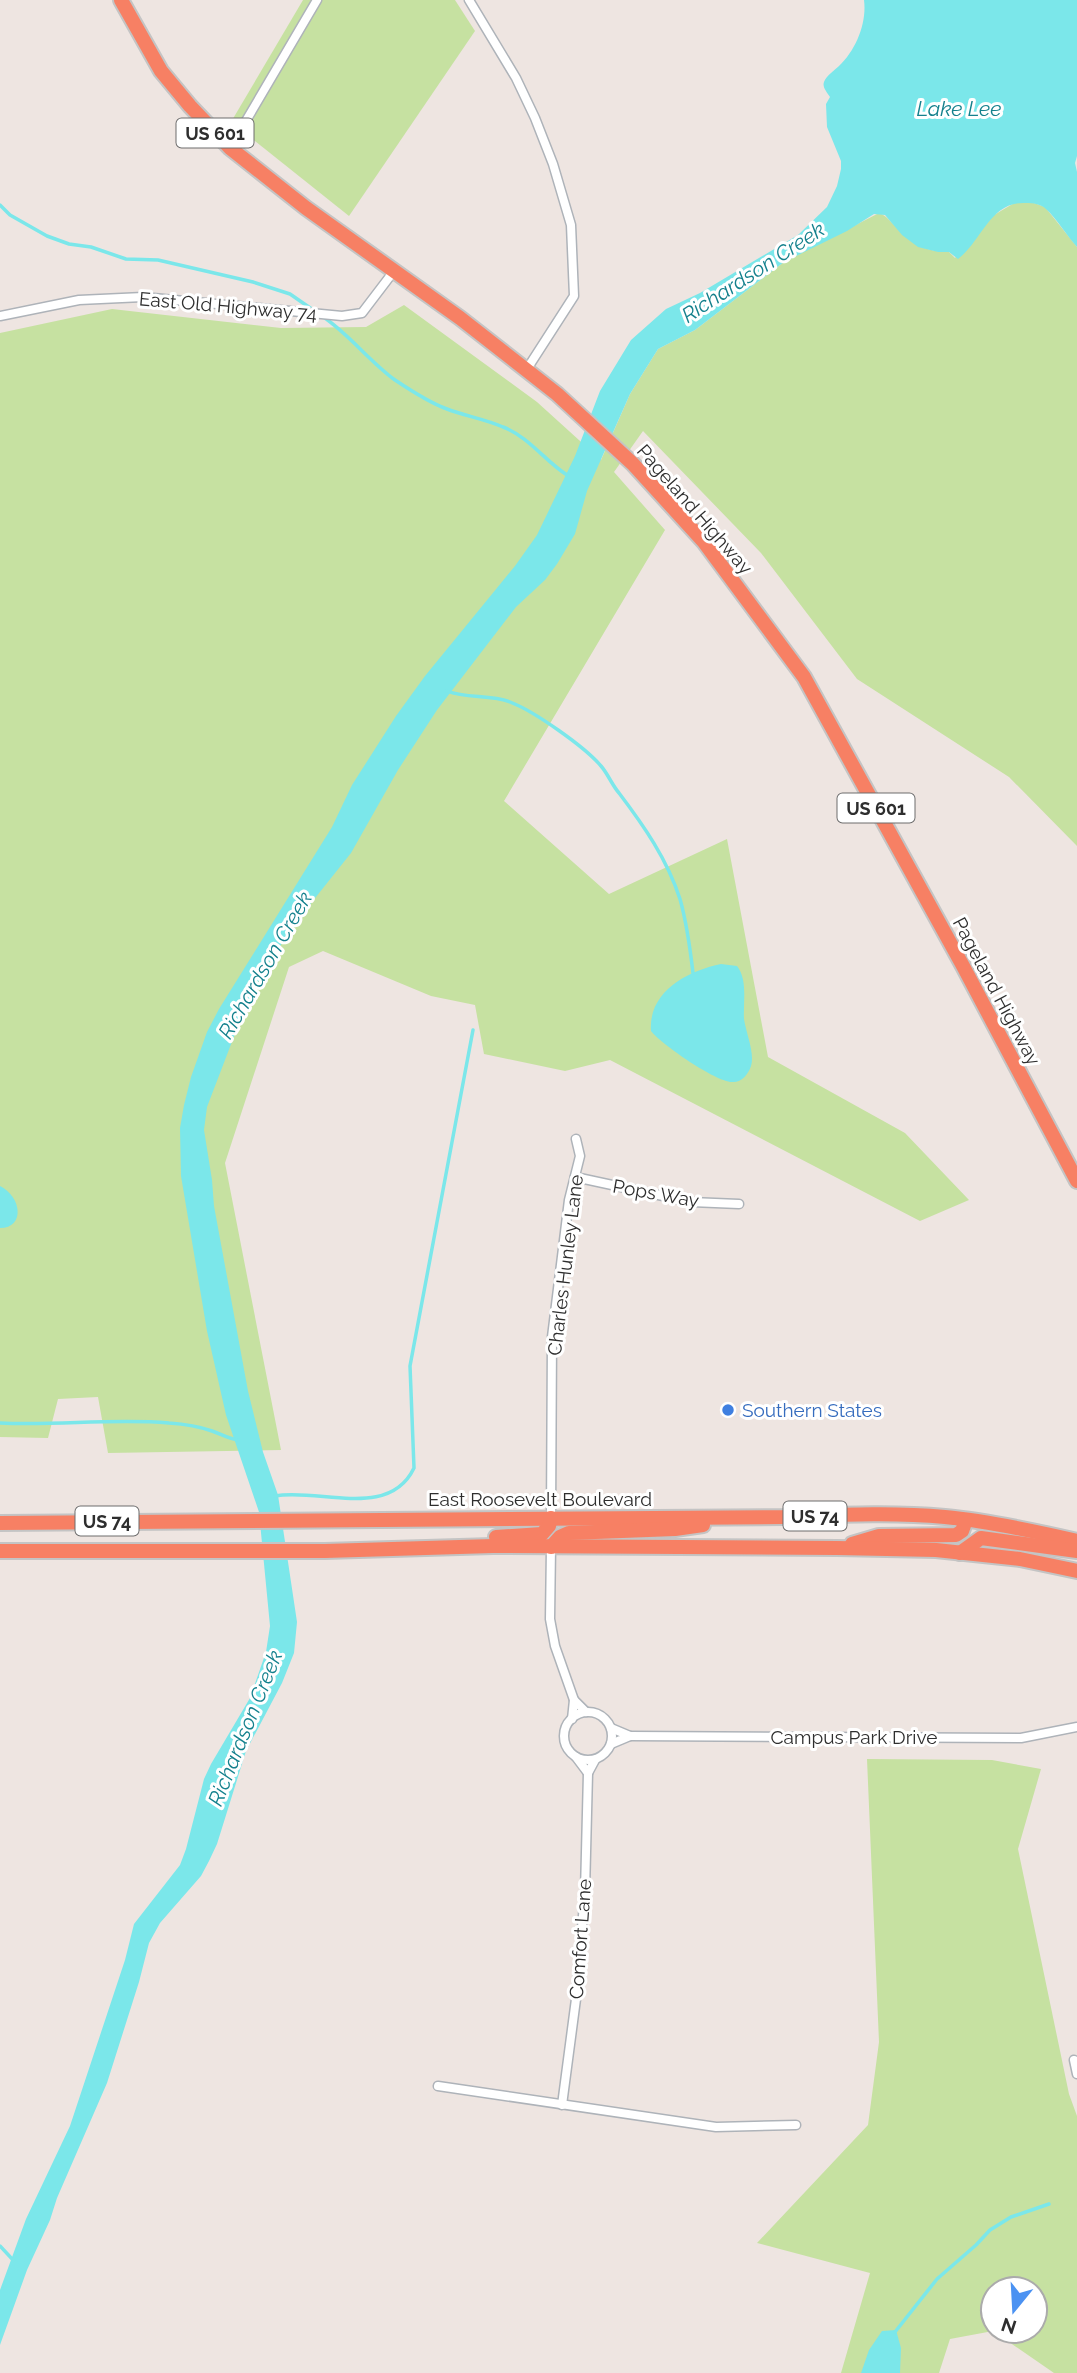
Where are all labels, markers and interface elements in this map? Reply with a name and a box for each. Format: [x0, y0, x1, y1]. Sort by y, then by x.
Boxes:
water label: Lake Lee [916, 96, 1002, 121]
road number: US 601 [176, 118, 254, 148]
water label: Richardson Creek [677, 216, 829, 328]
street label: East Old Highway 74 [138, 287, 318, 325]
street label: Pageland Highway [633, 440, 757, 578]
road number: US 601 [838, 794, 914, 822]
water label: Richardson Creek [213, 887, 317, 1043]
street label: Pageland Highway [949, 913, 1045, 1069]
street label: Charles Hunley Lane [543, 1173, 587, 1357]
street label: Pops Way [611, 1175, 701, 1211]
place label: Southern States [742, 1399, 882, 1421]
marker: Southern States [720, 1402, 736, 1418]
street label: East Roosevelt Boulevard [428, 1488, 652, 1510]
road number: US 74 [784, 1502, 846, 1531]
road number: US 74 [76, 1506, 138, 1536]
water label: Richardson Creek [202, 1647, 288, 1809]
street label: Campus Park Drive [771, 1726, 937, 1748]
street label: Comfort Lane [565, 1878, 595, 2000]
north arrow [979, 2275, 1049, 2345]
text: N [998, 2313, 1019, 2339]

